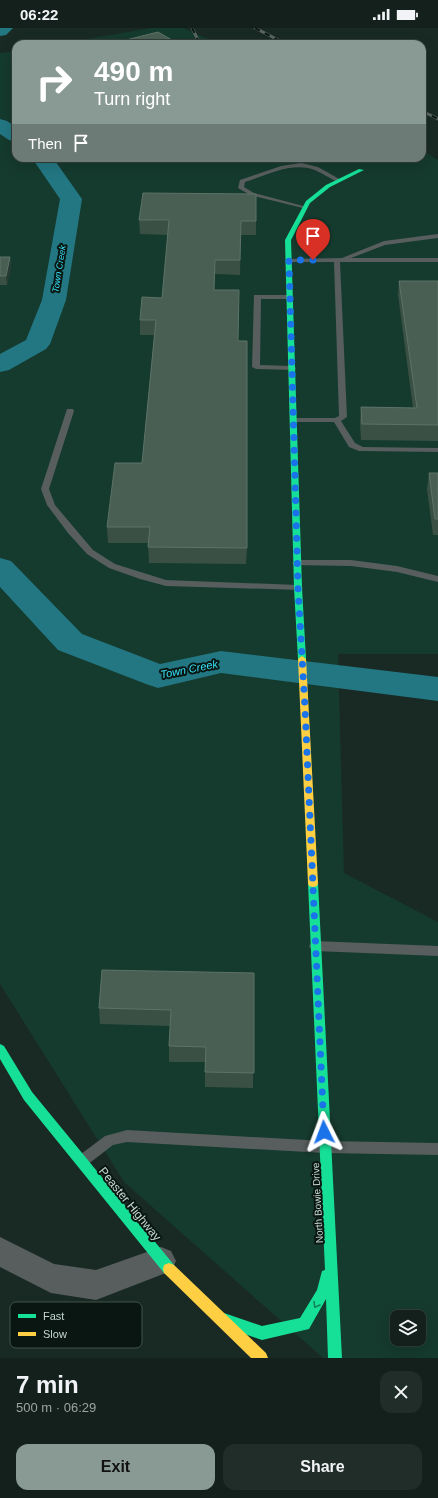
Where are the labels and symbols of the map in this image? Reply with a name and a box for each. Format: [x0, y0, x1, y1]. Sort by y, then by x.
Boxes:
pin [296, 219, 330, 260]
water label: Town Creek [50, 244, 68, 293]
water label: Town Creek [159, 657, 219, 680]
position arrow [303, 1111, 345, 1153]
street label: North Bowie Drive [310, 1162, 325, 1244]
street label: Peaster Highway [96, 1164, 164, 1244]
one-way arrow [313, 1301, 321, 1308]
legend [10, 1302, 142, 1348]
text: Fast [43, 1310, 64, 1322]
text: Slow [43, 1328, 67, 1340]

